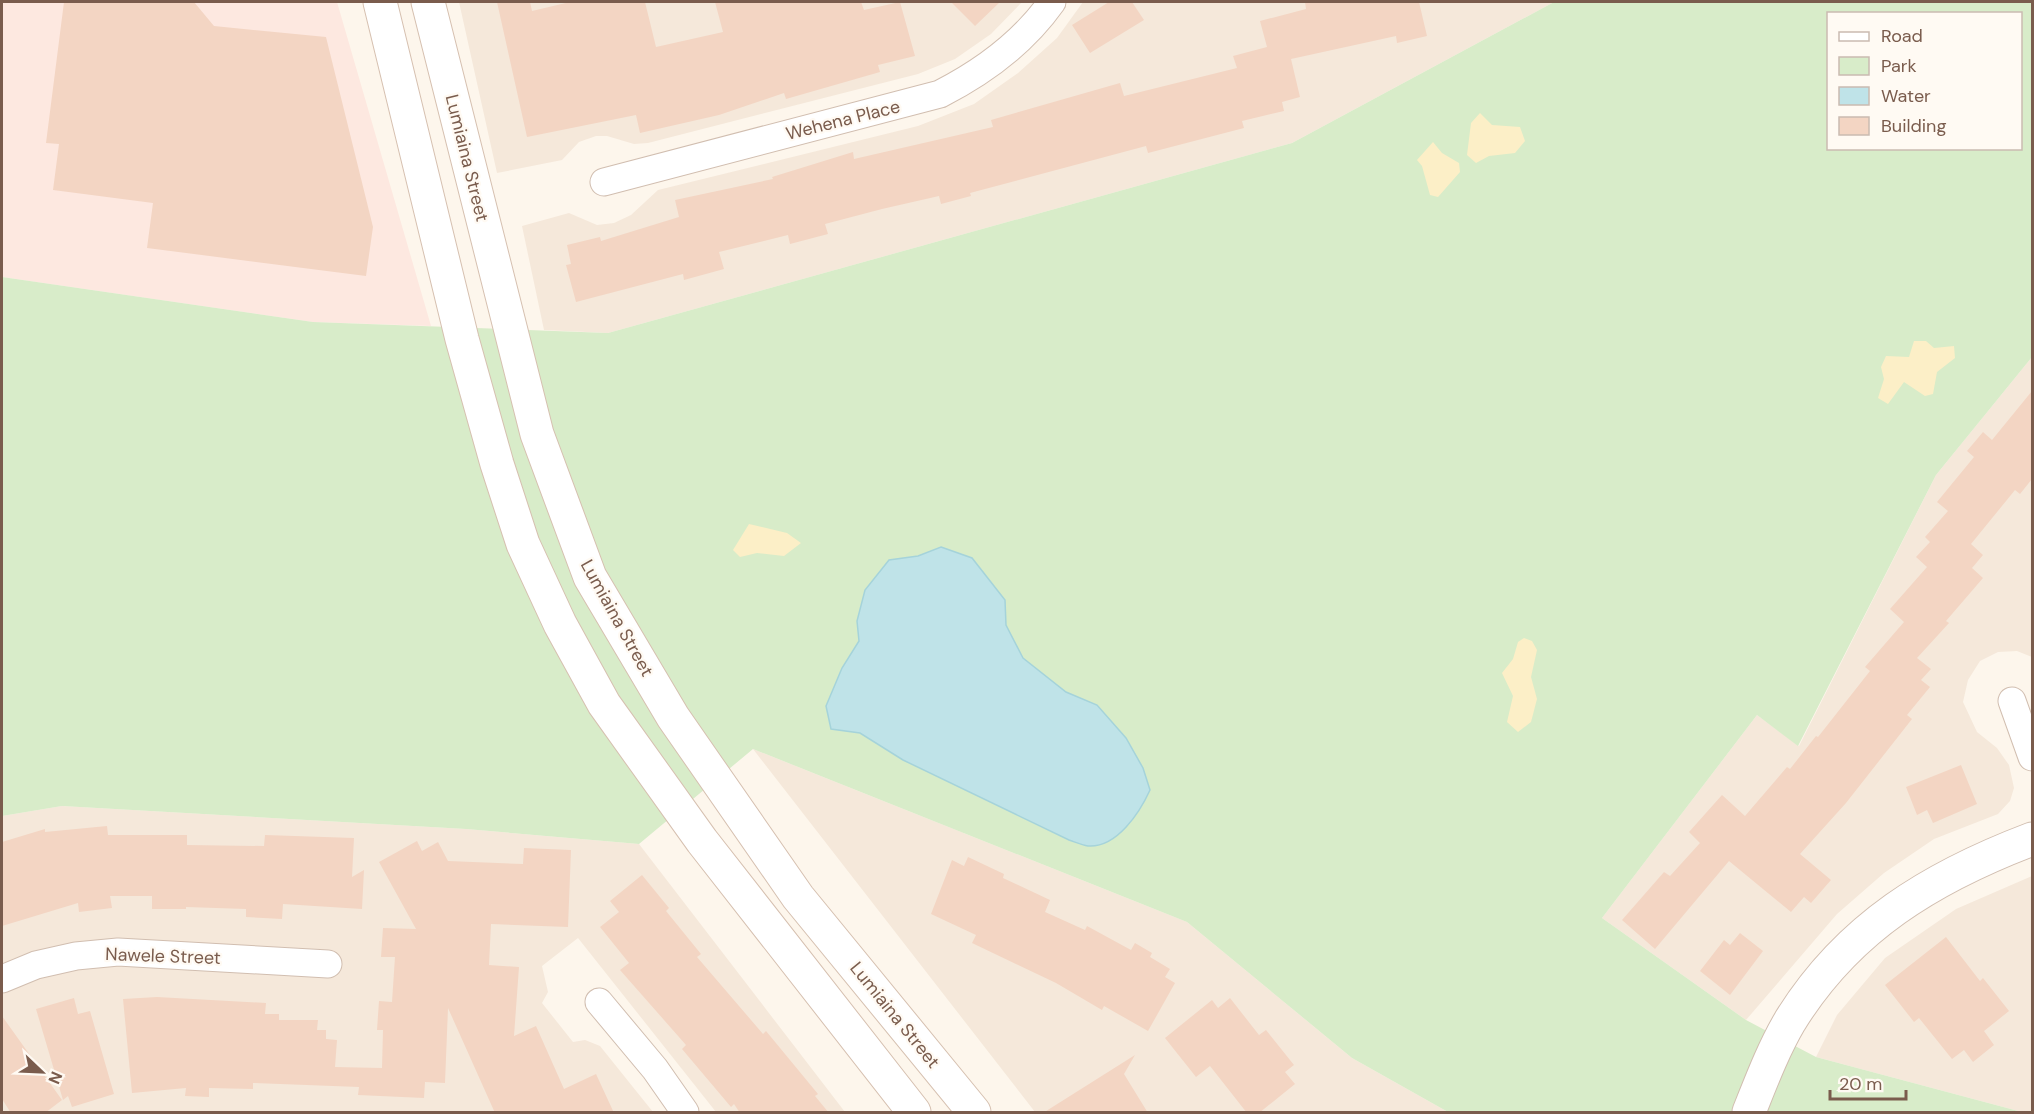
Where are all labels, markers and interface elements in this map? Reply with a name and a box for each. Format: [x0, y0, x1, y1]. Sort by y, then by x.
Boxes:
legend [1827, 12, 2022, 150]
text: Road [1881, 24, 1923, 48]
text: Park [1881, 54, 1917, 78]
text: Water [1881, 84, 1931, 108]
street label: Lumiaina Street [440, 92, 494, 224]
street label: Wehena Place [783, 94, 903, 146]
text: Building [1881, 114, 1946, 138]
street label: Lumiaina Street [575, 555, 659, 681]
street label: Nawele Street [105, 942, 221, 970]
street label: Lumiaina Street [845, 957, 945, 1073]
north arrow [12, 1042, 72, 1102]
scale bar [1830, 1063, 1906, 1101]
text: N [43, 1068, 67, 1087]
text: 20 m [1839, 1072, 1882, 1096]

